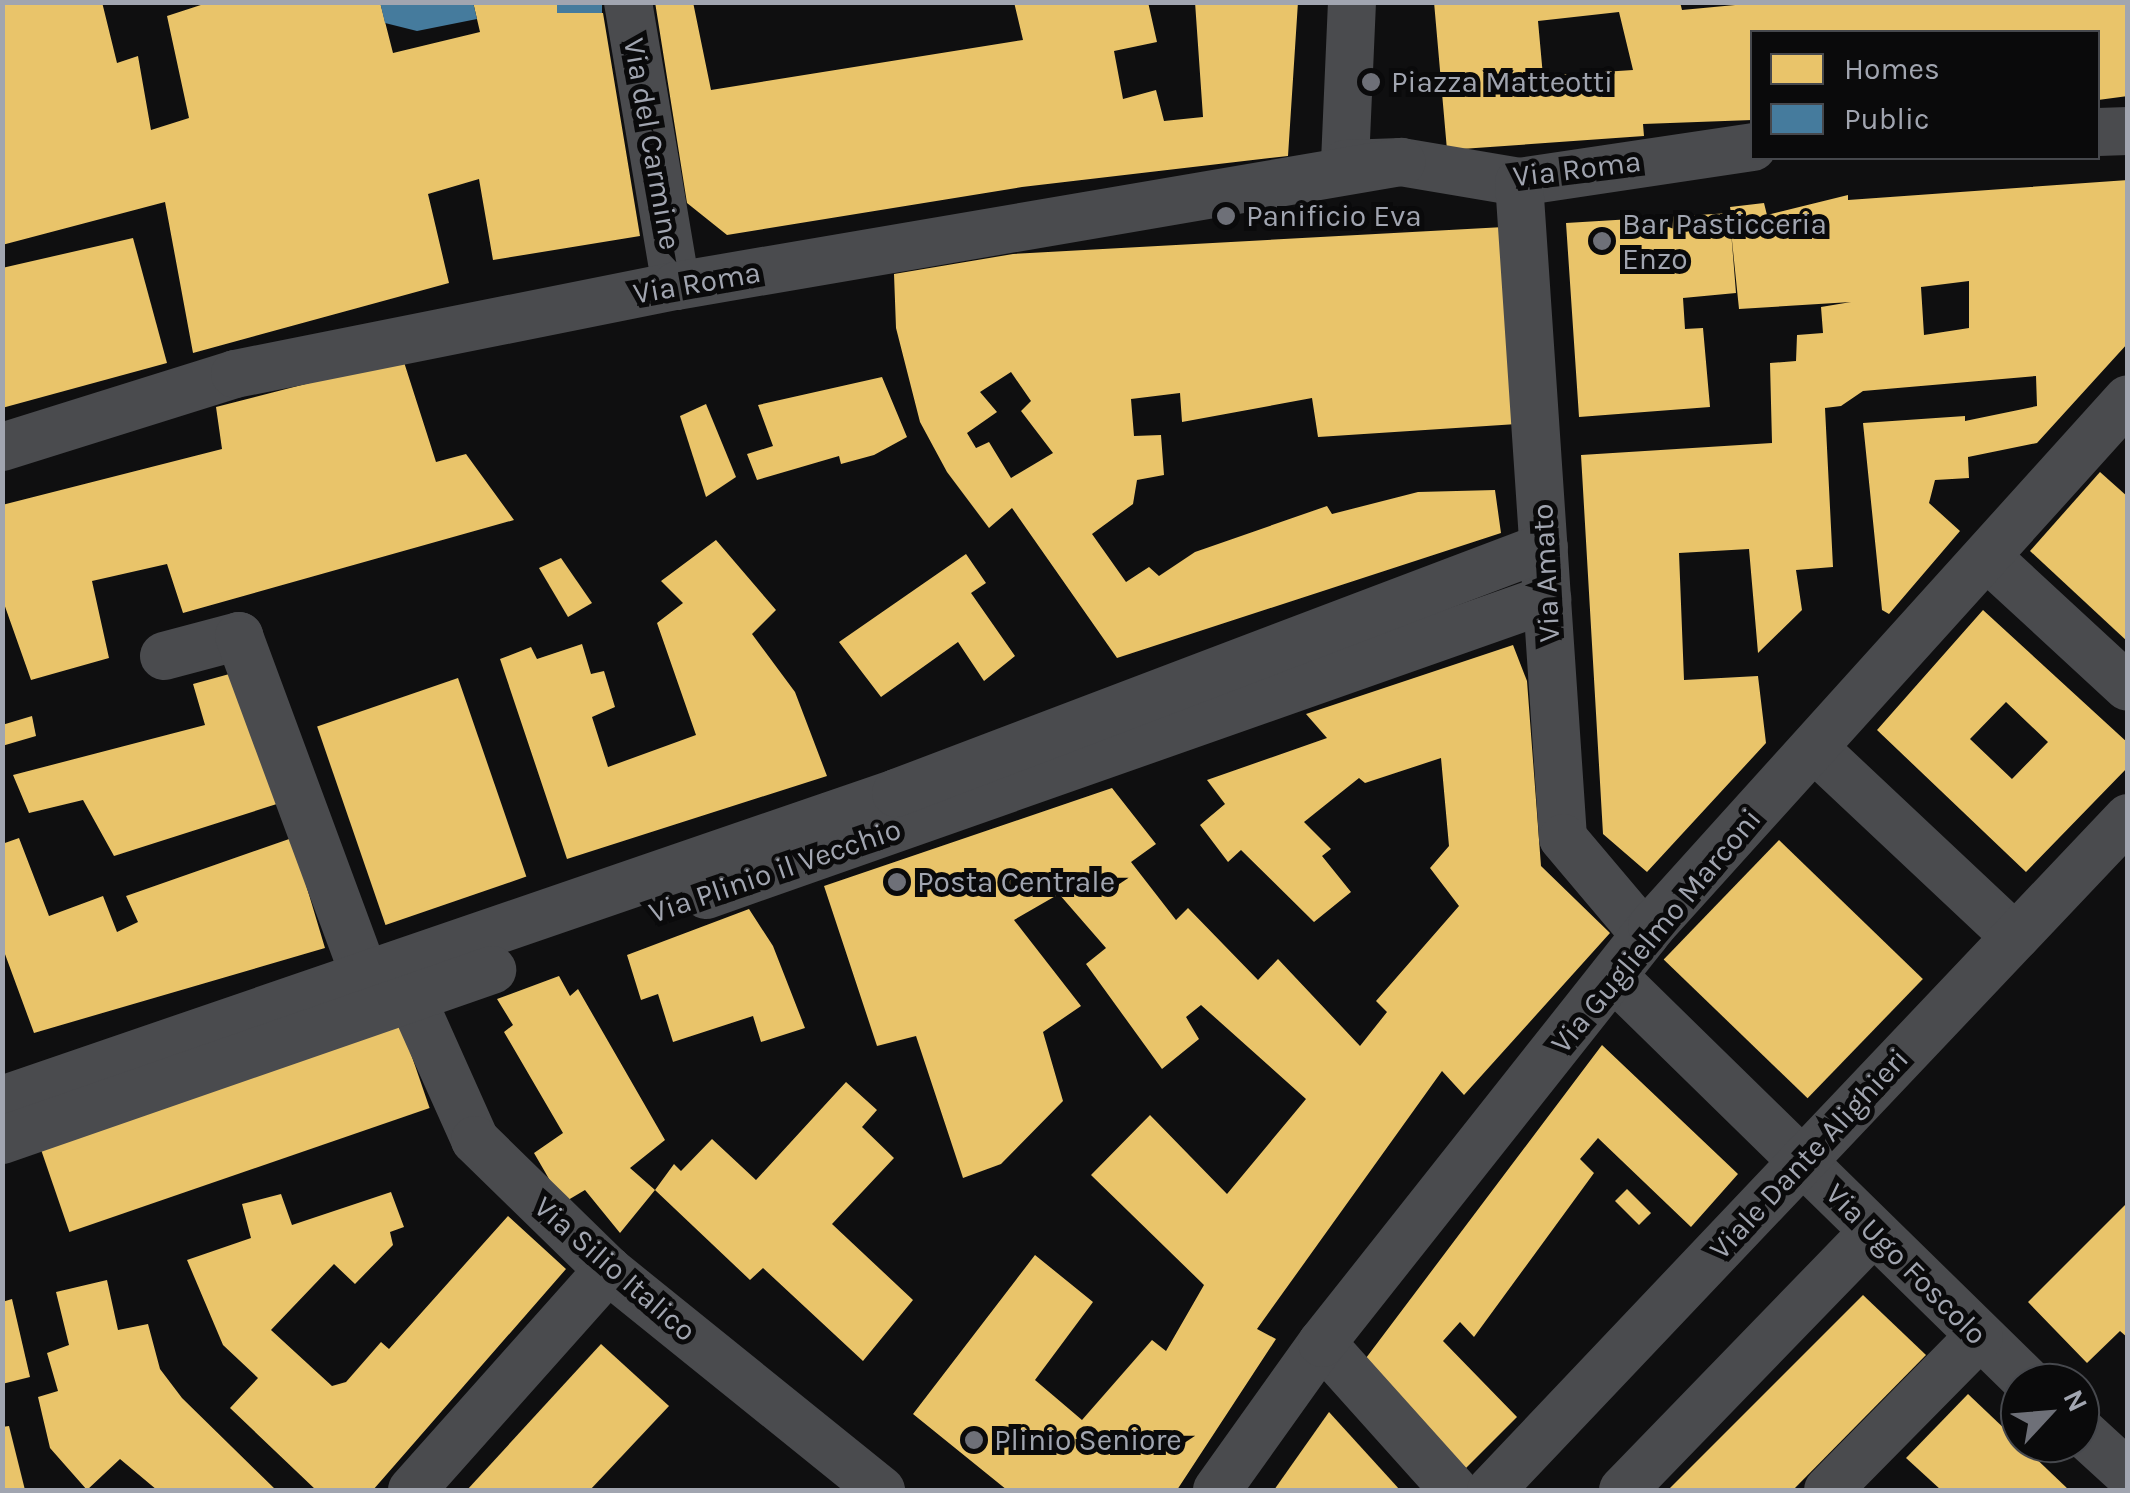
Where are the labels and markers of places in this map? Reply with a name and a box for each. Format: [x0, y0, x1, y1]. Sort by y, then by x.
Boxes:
place label: Piazza Matteotti [1391, 64, 1613, 100]
marker: Piazza Matteotti [1360, 71, 1382, 93]
place label: Panificio Eva [1246, 198, 1422, 234]
marker: Panificio Eva [1215, 205, 1237, 227]
place label: Bar Pasticceria Enzo [1622, 206, 1827, 276]
marker: Bar Pasticceria Enzo [1591, 230, 1613, 252]
place label: Posta Centrale [917, 864, 1115, 900]
marker: Posta Centrale [886, 871, 908, 893]
place label: Plinio Seniore [994, 1422, 1182, 1458]
marker: Plinio Seniore [963, 1429, 985, 1451]

